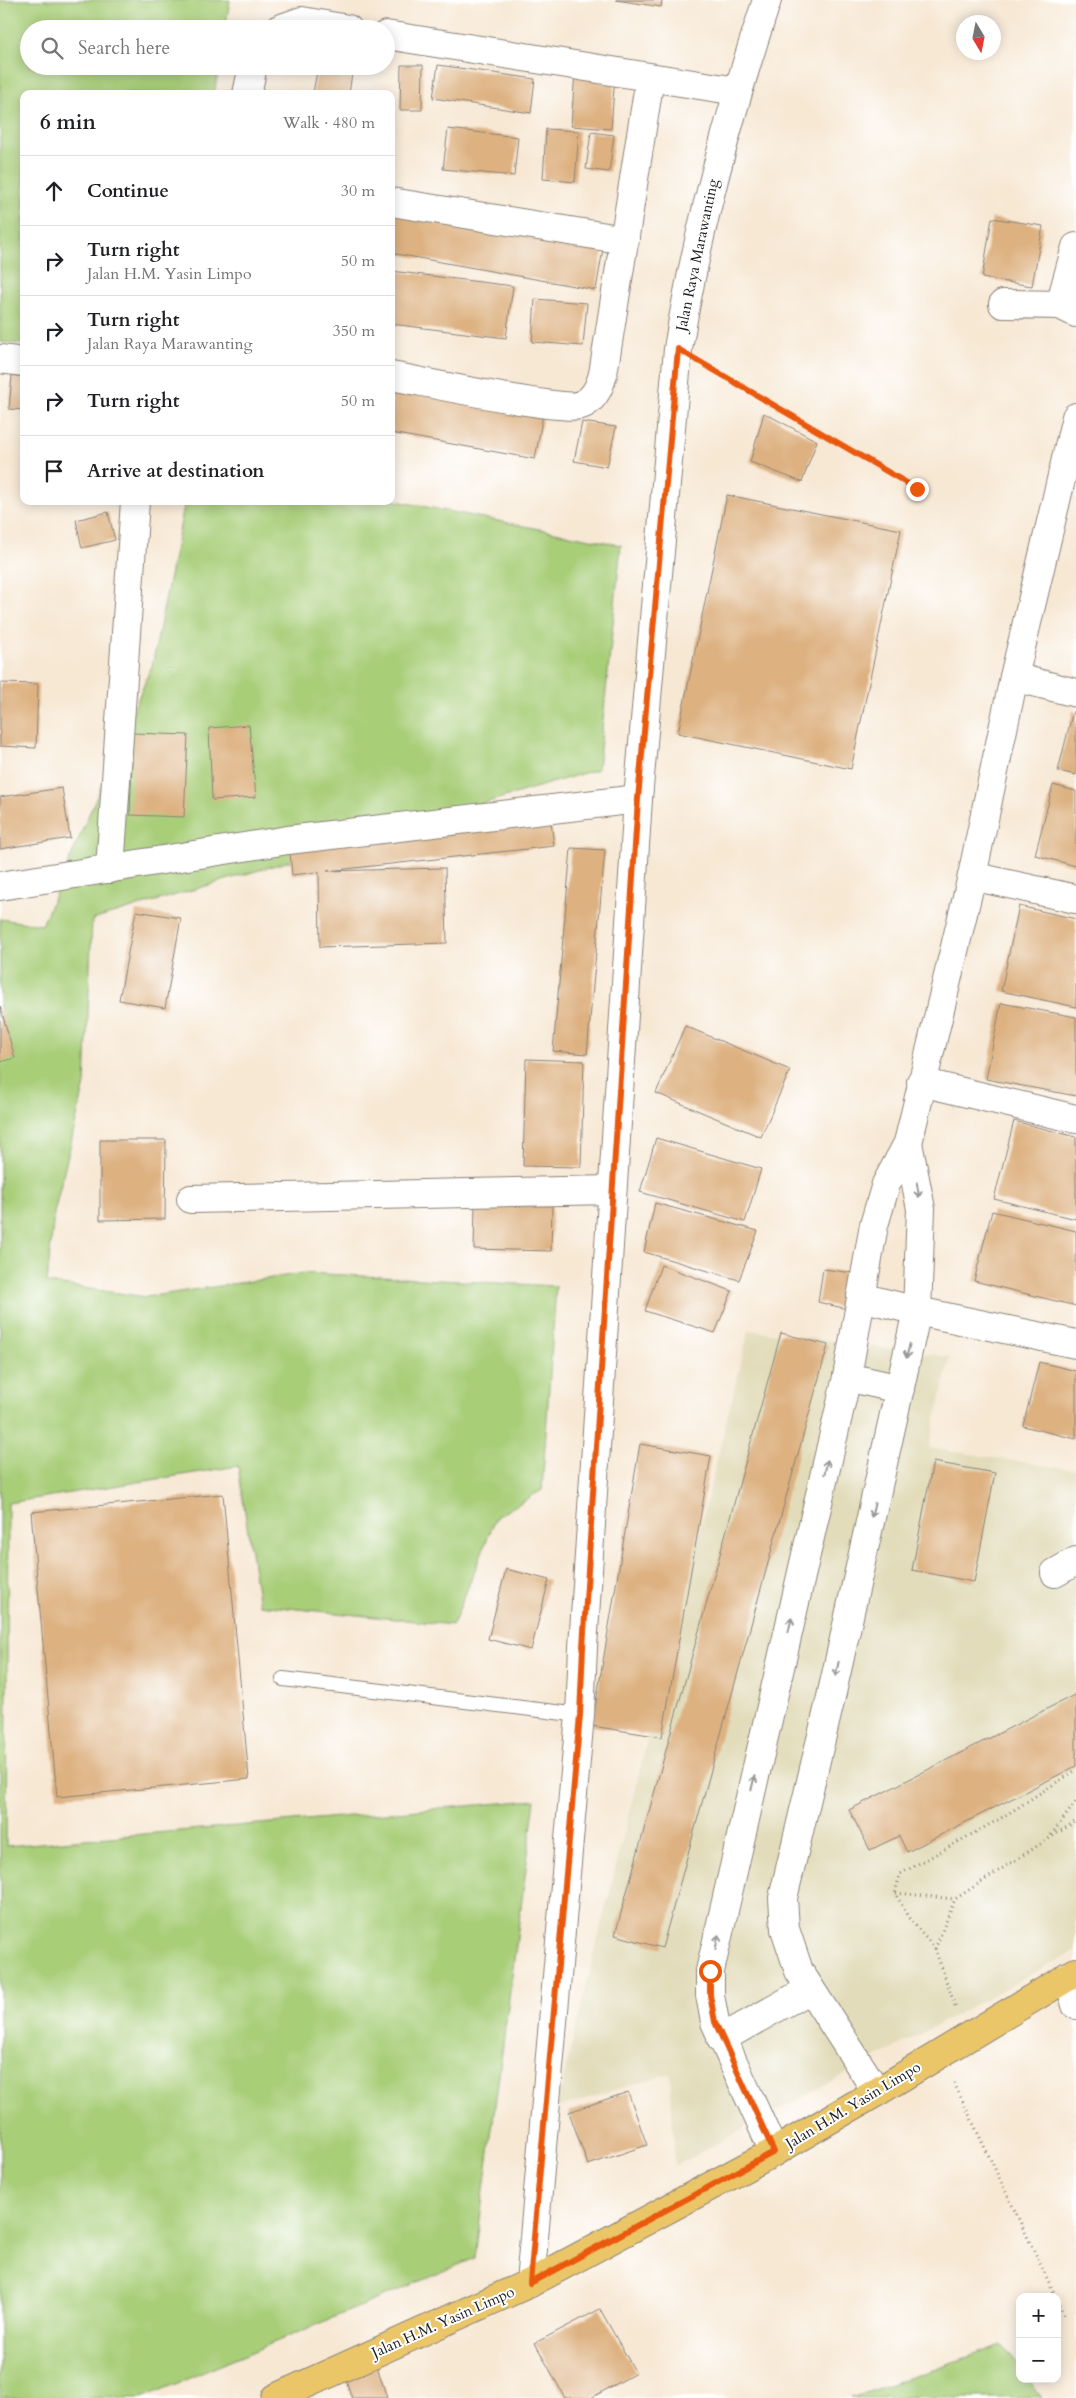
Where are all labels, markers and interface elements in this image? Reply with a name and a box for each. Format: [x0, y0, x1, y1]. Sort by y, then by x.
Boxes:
north arrow [956, 15, 1001, 60]
search box [20, 20, 395, 75]
icon: search [38, 34, 66, 62]
text: Search here [78, 35, 170, 61]
text: 6 min [40, 108, 96, 137]
text: Walk · 480 m [283, 112, 375, 134]
street label: Jalan Raya Marawanting [671, 176, 723, 335]
icon: ahead [40, 177, 68, 205]
text: Continue [87, 178, 169, 204]
text: 30 m [341, 180, 375, 202]
text: Turn right [87, 237, 179, 263]
icon: right [40, 247, 68, 275]
text: 50 m [341, 250, 375, 272]
text: Jalan H.M. Yasin Limpo [87, 263, 252, 285]
text: Turn right [87, 307, 179, 333]
icon: right [40, 317, 68, 345]
text: 350 m [333, 320, 375, 342]
text: Jalan Raya Marawanting [87, 333, 253, 355]
icon: right [40, 387, 68, 415]
text: Turn right [87, 388, 179, 414]
text: 50 m [341, 390, 375, 412]
icon: arrive [40, 457, 68, 485]
text: Arrive at destination [87, 458, 264, 484]
route end [906, 478, 929, 501]
one-way arrow [913, 1182, 923, 1198]
one-way arrow [903, 1343, 912, 1359]
one-way arrow [822, 1459, 831, 1475]
one-way arrow [868, 1502, 877, 1518]
one-way arrow [785, 1617, 795, 1633]
one-way arrow [832, 1660, 841, 1676]
one-way arrow [749, 1776, 758, 1792]
one-way arrow [713, 1934, 722, 1950]
route start [699, 1960, 722, 1983]
street label: Jalan H.M. Yasin Limpo [780, 2057, 924, 2154]
street label: Jalan H.M. Yasin Limpo [367, 2281, 518, 2363]
map controls [1016, 2293, 1061, 2383]
button: + [1016, 2293, 1061, 2338]
button: − [1016, 2338, 1061, 2383]

